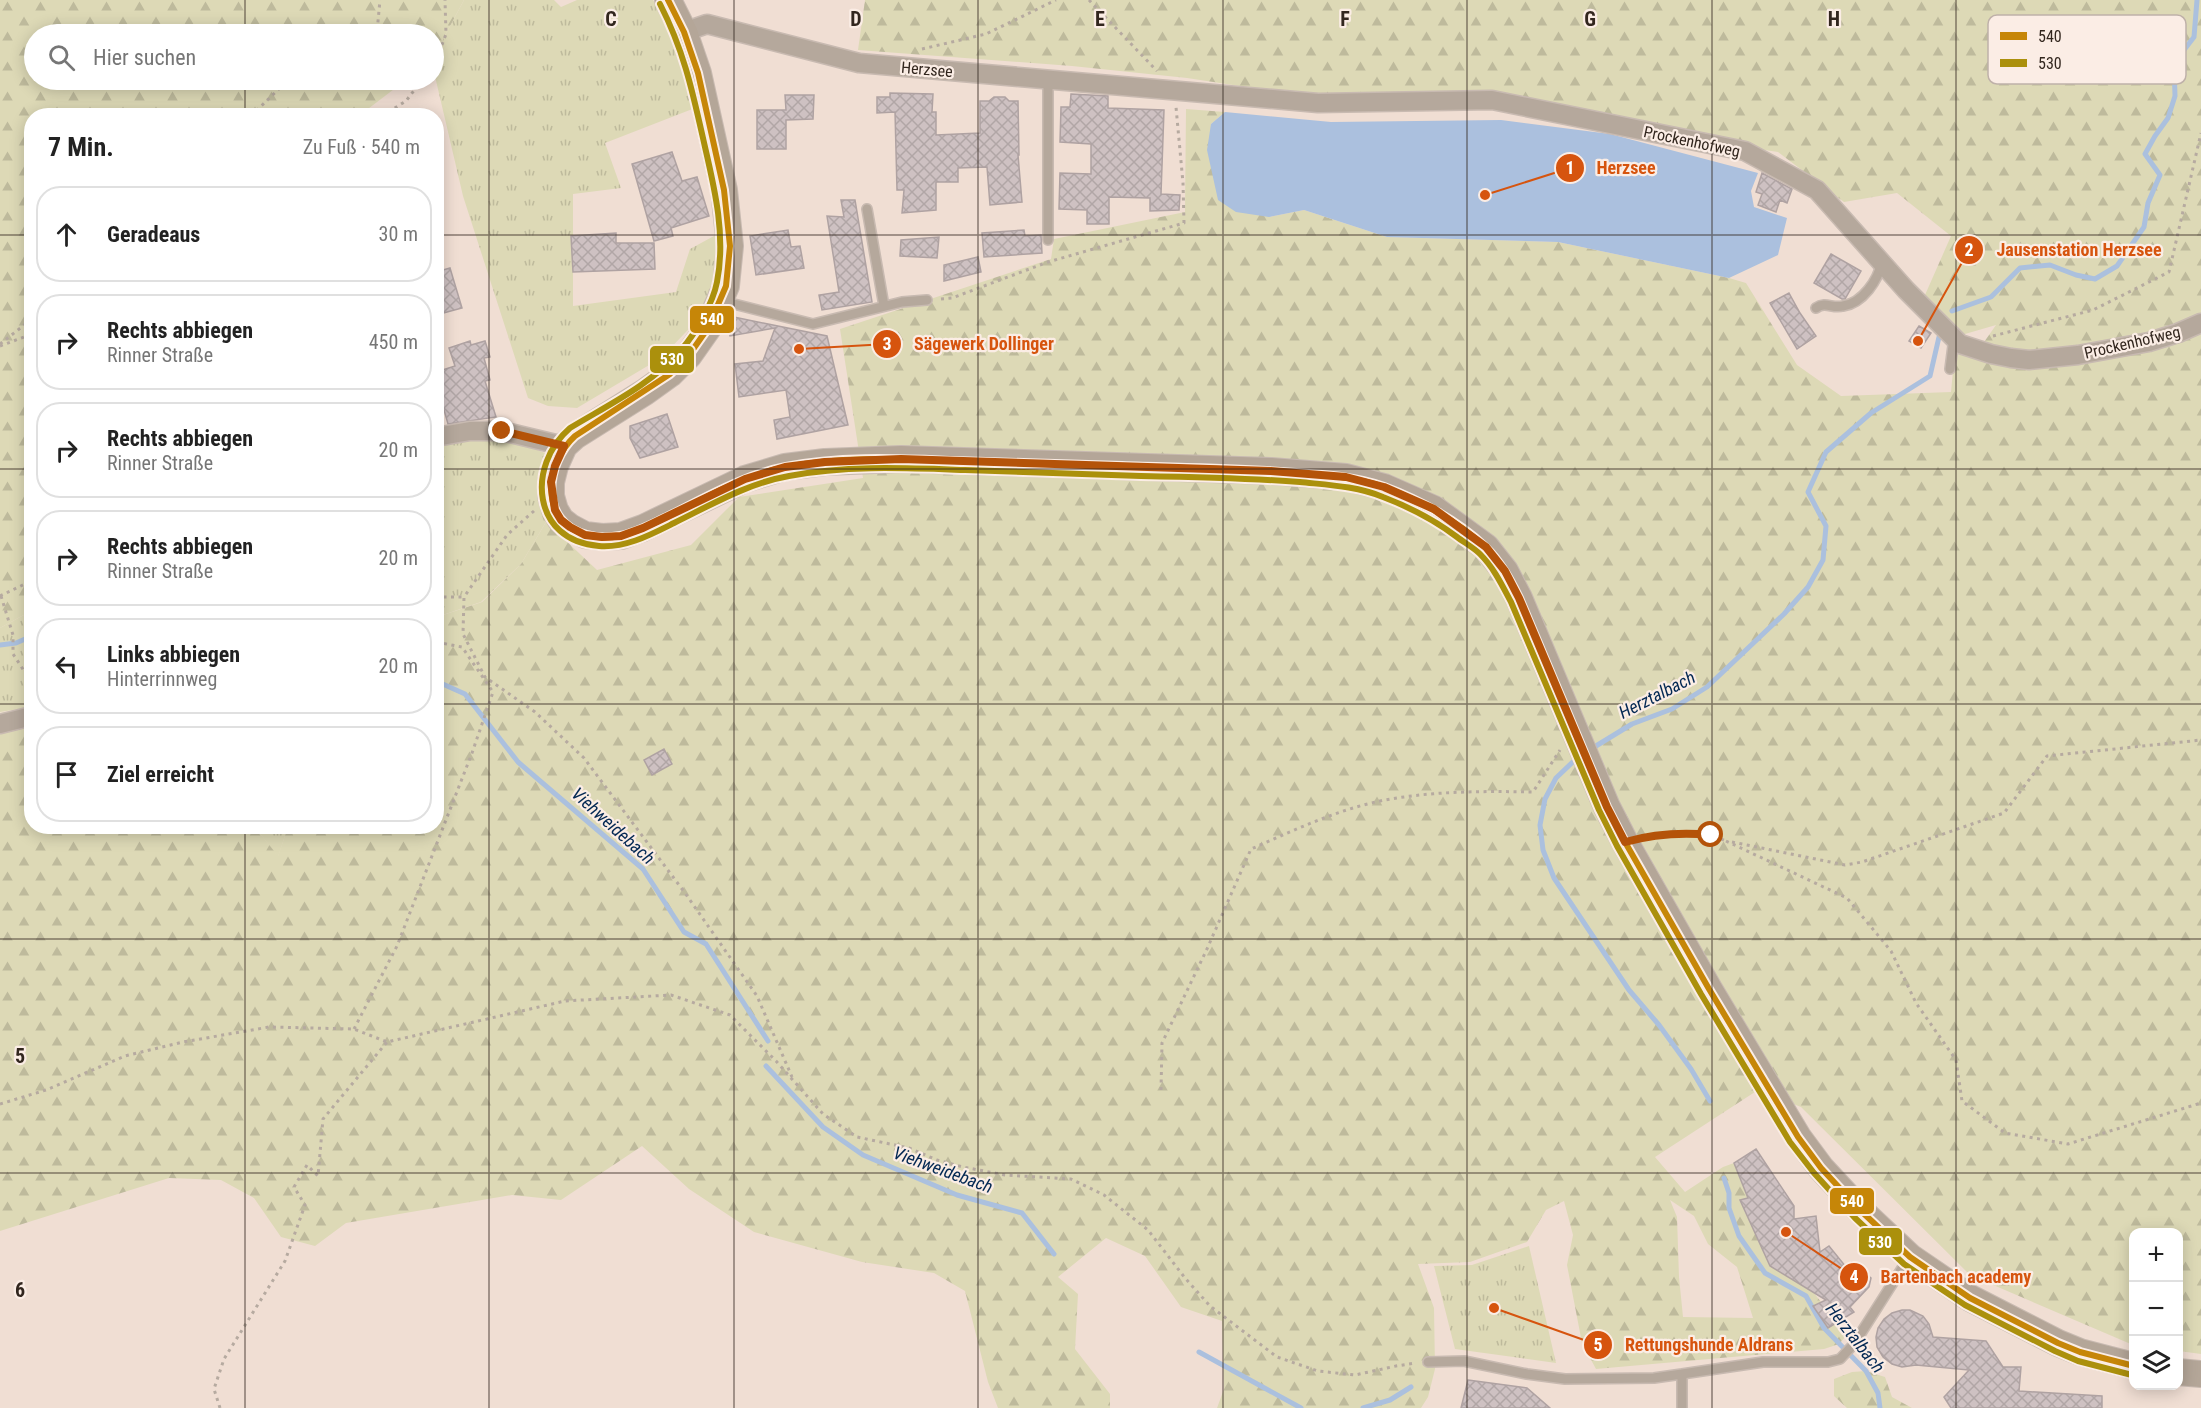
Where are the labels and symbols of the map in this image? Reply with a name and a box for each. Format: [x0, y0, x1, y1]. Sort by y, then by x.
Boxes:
text: C [605, 7, 617, 31]
text: D [850, 7, 862, 31]
text: E [1095, 7, 1105, 31]
text: F [1340, 7, 1350, 31]
text: G [1584, 7, 1596, 31]
text: H [1828, 7, 1840, 31]
legend [1988, 15, 2186, 84]
text: 540 [2038, 27, 2062, 46]
text: 530 [2038, 54, 2062, 73]
street label: Herzsee [900, 58, 953, 81]
street label: Prockenhofweg [1642, 122, 1742, 161]
callout: Herzsee [1555, 150, 1668, 186]
text: 1 [1565, 157, 1575, 178]
text: Herzsee [1596, 157, 1656, 178]
callout: Jausenstation Herzsee [1954, 232, 2173, 268]
text: 2 [1964, 239, 1974, 260]
text: Jausenstation Herzsee [1996, 239, 2162, 260]
line badge: 540 [689, 305, 735, 334]
text: 540 [700, 310, 724, 329]
street label: Prockenhofweg [2082, 322, 2182, 363]
callout: Sägewerk Dollinger [872, 326, 1066, 362]
text: 3 [882, 333, 892, 354]
text: Sägewerk Dollinger [914, 333, 1054, 354]
line badge: 530 [649, 345, 695, 374]
text: 530 [660, 350, 684, 369]
route end [488, 417, 514, 443]
water label: Herztalbach [1615, 666, 1699, 723]
water label: Viehweidebach [568, 783, 659, 868]
route start [1697, 821, 1723, 847]
text: 5 [15, 1044, 25, 1068]
water label: Viehweidebach [891, 1142, 996, 1197]
line badge: 540 [1829, 1187, 1875, 1215]
text: 540 [1840, 1192, 1864, 1211]
line badge: 530 [1858, 1227, 1903, 1256]
text: 530 [1868, 1233, 1892, 1252]
callout: Bartenbach academy [1839, 1259, 2044, 1295]
text: 4 [1849, 1266, 1859, 1287]
text: Bartenbach academy [1881, 1266, 2031, 1287]
text: 6 [15, 1278, 25, 1302]
water label: Herztalbach [1822, 1299, 1889, 1377]
callout: Rettungshunde Aldrans [1583, 1327, 1805, 1363]
text: 5 [1593, 1334, 1603, 1355]
text: Rettungshunde Aldrans [1625, 1334, 1793, 1355]

